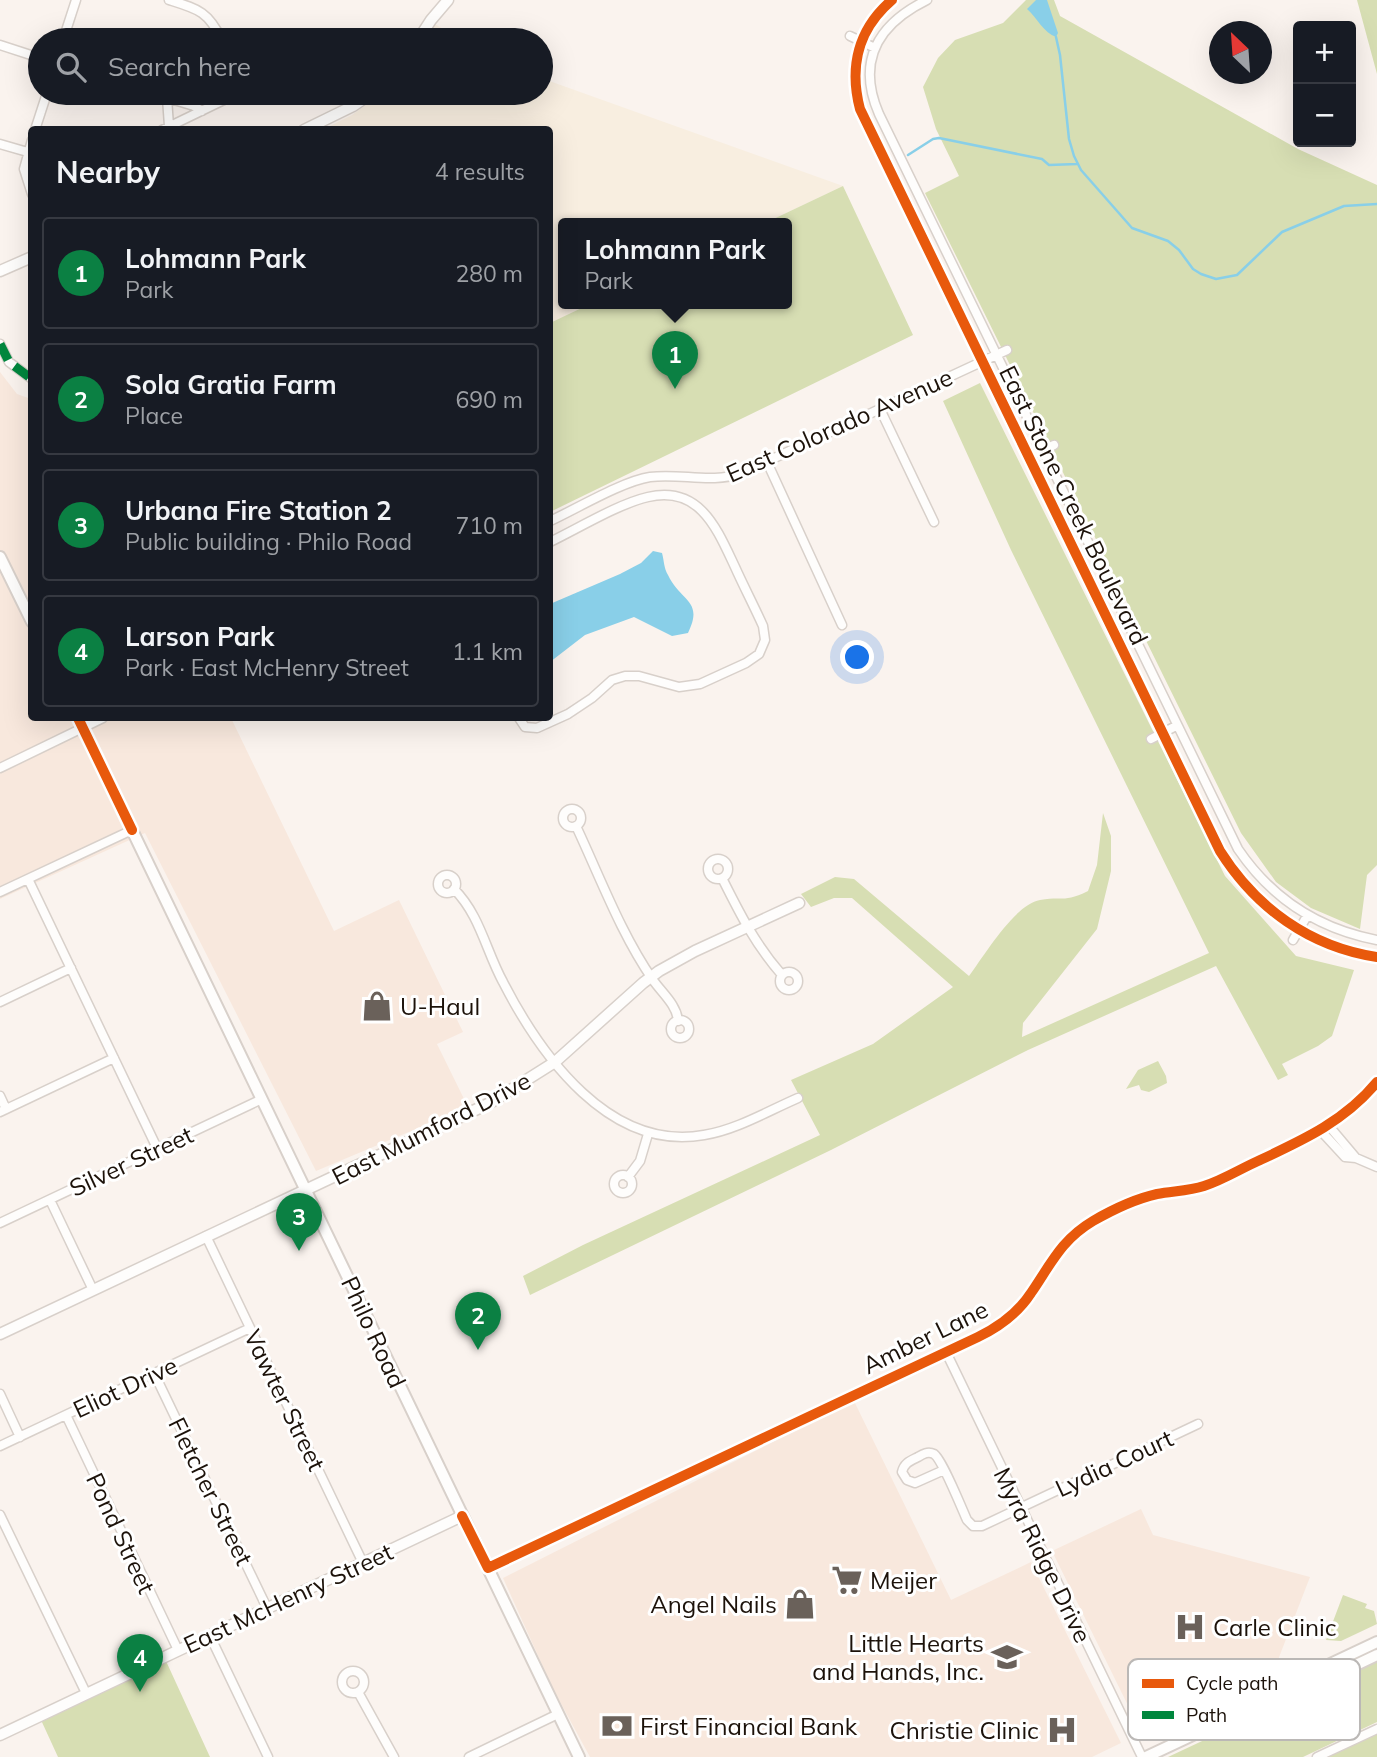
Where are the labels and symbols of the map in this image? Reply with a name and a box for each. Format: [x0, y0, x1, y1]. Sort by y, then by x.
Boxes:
north arrow [1209, 21, 1272, 84]
pin: 1 [652, 331, 698, 389]
street label: East Stone Creek Boulevard [993, 360, 1155, 650]
street label: East Colorado Avenue [721, 362, 957, 488]
your location [840, 640, 874, 674]
shop icon: U-Haul [360, 989, 394, 1023]
place label: U-Haul [400, 991, 480, 1021]
street label: East Mumford Drive [327, 1065, 535, 1191]
street label: Silver Street [64, 1119, 198, 1203]
pin: 3 [276, 1193, 322, 1251]
street label: Philo Road [335, 1271, 413, 1393]
pin: 2 [455, 1292, 501, 1350]
street label: Amber Lane [857, 1294, 993, 1380]
street label: Vawter Street [238, 1324, 332, 1476]
street label: Eliot Drive [68, 1350, 182, 1424]
street label: Fletcher Street [162, 1412, 260, 1570]
street label: Lydia Court [1050, 1423, 1178, 1503]
street label: Myra Ridge Drive [988, 1463, 1098, 1647]
street label: Pond Street [80, 1468, 162, 1598]
street label: East McHenry Street [179, 1536, 397, 1660]
supermarket icon: Meijer [830, 1563, 864, 1597]
place label: Meijer [870, 1565, 937, 1595]
shop icon: Angel Nails [783, 1587, 817, 1621]
place label: Angel Nails [650, 1589, 777, 1619]
hospital icon: Carle Clinic [1173, 1610, 1207, 1644]
place label: Carle Clinic [1213, 1612, 1337, 1642]
place label: Little Hearts and Hands, Inc. [812, 1628, 984, 1686]
pin: 4 [117, 1634, 163, 1692]
school or university icon: Little Hearts and Hands, Inc. [990, 1640, 1024, 1674]
legend [1128, 1659, 1360, 1740]
text: Cycle path [1186, 1671, 1278, 1695]
text: Path [1186, 1703, 1227, 1727]
bank icon: First Financial Bank [600, 1709, 634, 1743]
place label: First Financial Bank [640, 1711, 858, 1741]
hospital icon: Christie Clinic [1045, 1713, 1079, 1747]
place label: Christie Clinic [889, 1715, 1039, 1745]

